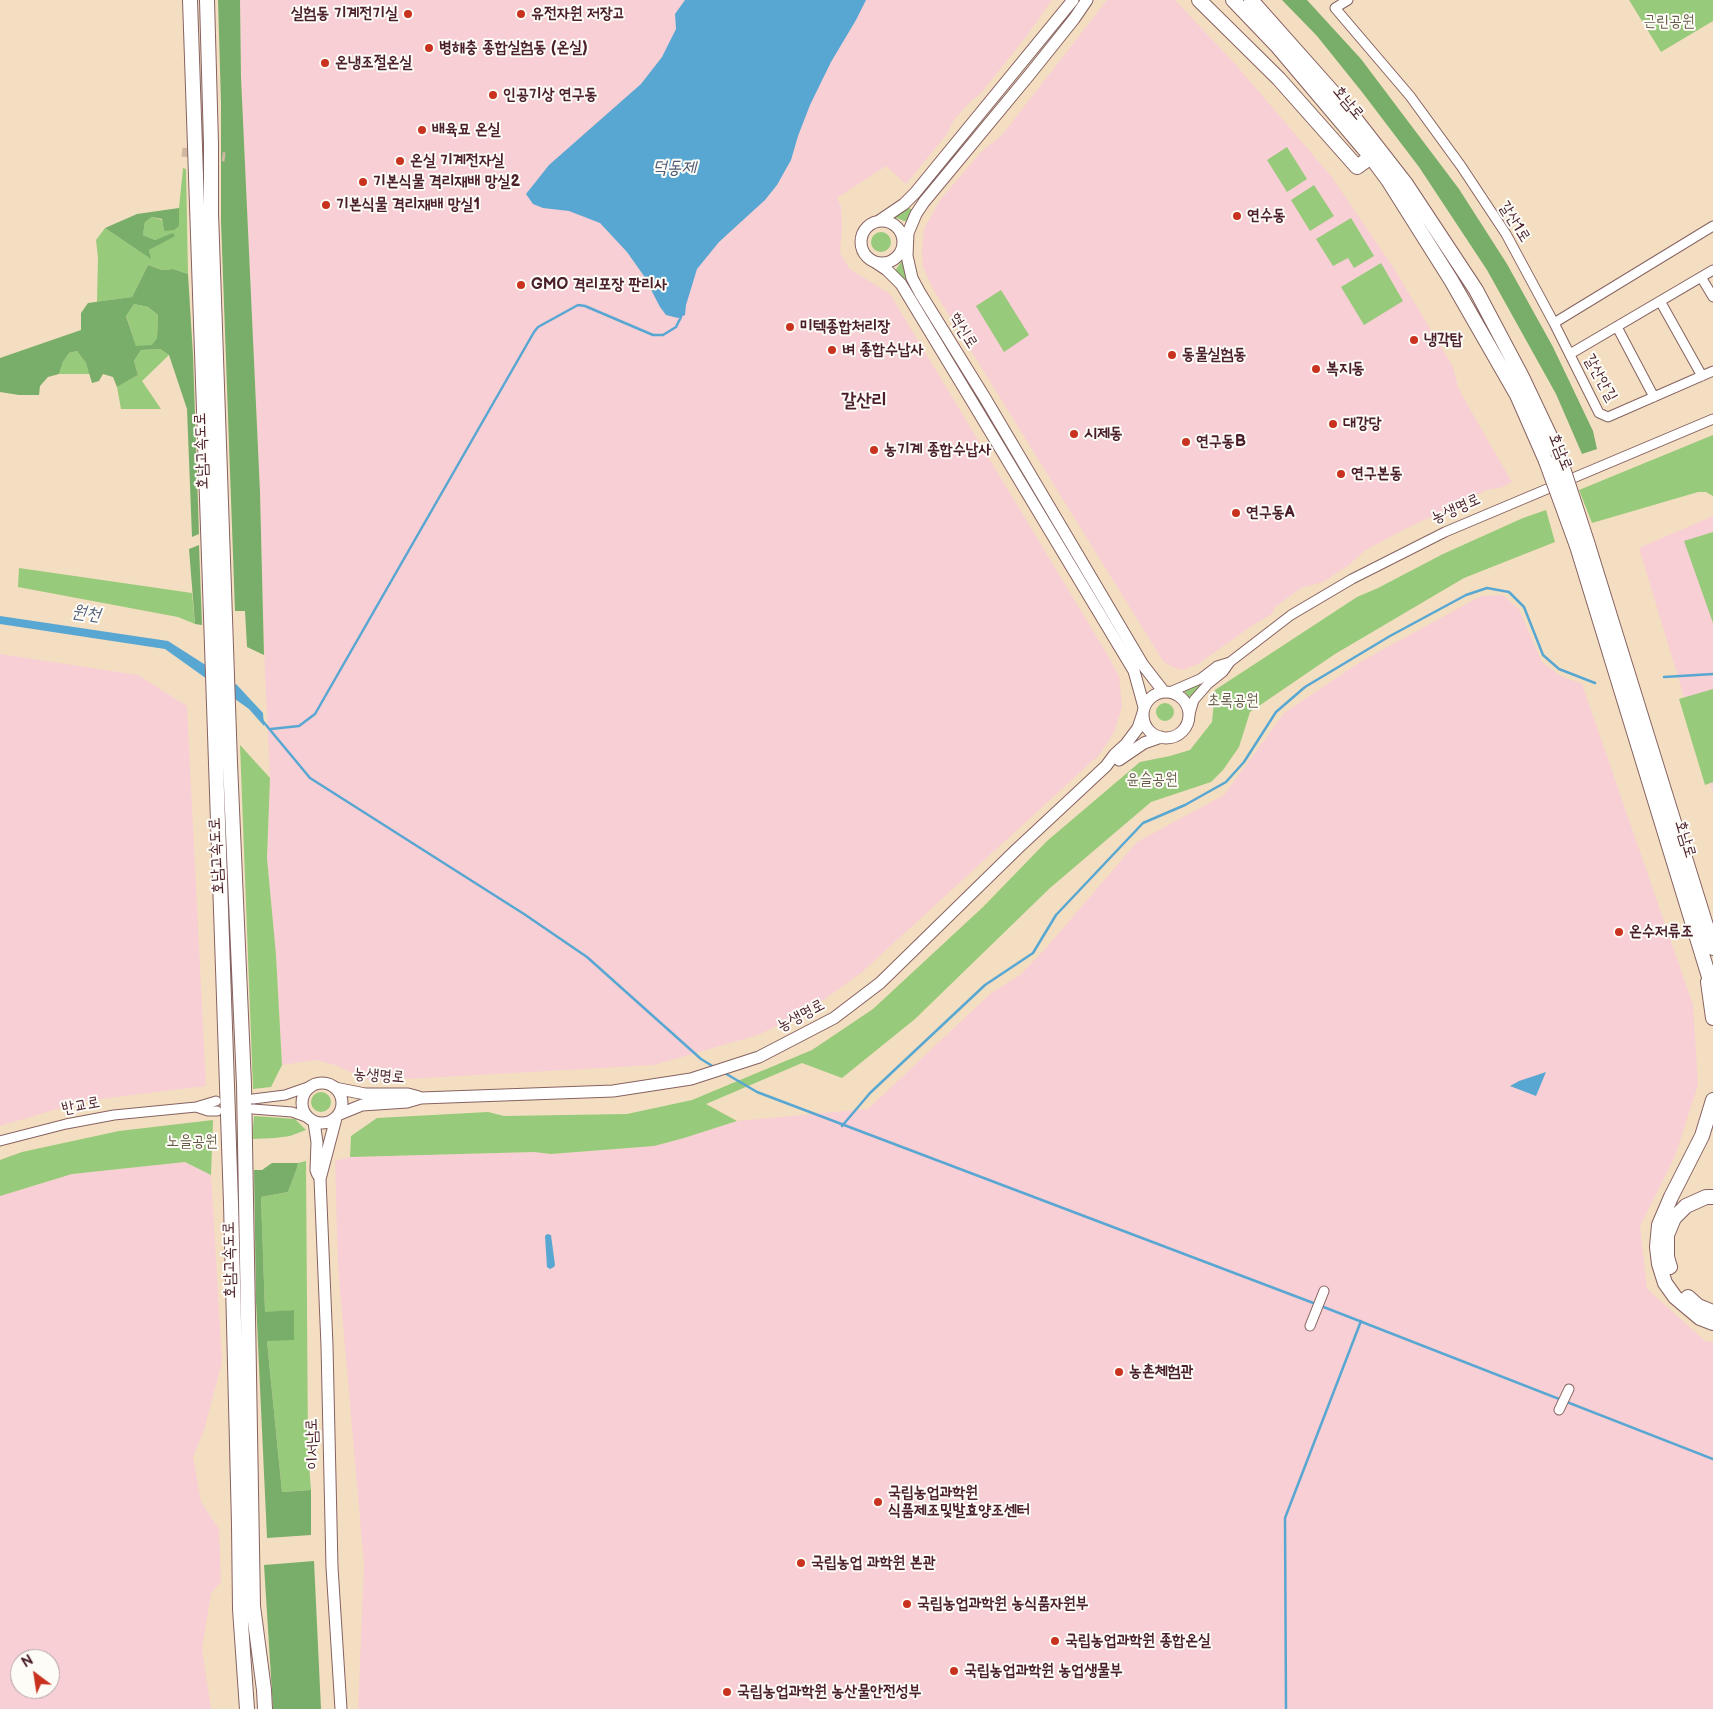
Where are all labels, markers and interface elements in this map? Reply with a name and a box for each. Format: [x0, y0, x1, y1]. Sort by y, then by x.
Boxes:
place label: 실험동 기계전기실 [291, 4, 398, 24]
place label: 유전자원 저장고 [531, 4, 625, 24]
marker: 실험동 기계전기실 [402, 8, 414, 20]
marker: 유전자원 저장고 [515, 8, 527, 20]
park label: 근린공원 [1643, 12, 1695, 32]
place label: 병해충 종합실험동 (온실) [439, 38, 588, 58]
marker: 병해충 종합실험동 (온실) [423, 42, 435, 54]
place label: 온냉조절온실 [335, 53, 412, 73]
marker: 온냉조절온실 [319, 57, 331, 69]
street label: 호남로 [1328, 82, 1368, 124]
place label: 인공기상 연구동 [503, 85, 597, 105]
marker: 인공기상 연구동 [487, 89, 499, 101]
place label: 배육묘 온실 [432, 120, 501, 140]
marker: 배육묘 온실 [416, 124, 428, 136]
place label: 온실 기계전자실 [410, 151, 504, 171]
marker: 온실 기계전자실 [394, 155, 406, 167]
water label: 덕동제 [652, 157, 696, 179]
place label: 기본식물 격리재배 망실2 [373, 172, 520, 192]
marker: 기본식물 격리재배 망실2 [357, 176, 369, 188]
place label: 기본식물 격리재배 망실1 [336, 195, 480, 215]
street label: 갈산1로 [1494, 198, 1534, 246]
marker: 기본식물 격리재배 망실1 [320, 199, 332, 211]
place label: 연수동 [1247, 206, 1286, 226]
marker: 연수동 [1231, 210, 1243, 222]
place label: GMO 격리포장 판리사 [531, 275, 667, 295]
marker: GMO 격리포장 판리사 [515, 279, 527, 291]
street label: 혁신로 [945, 310, 981, 352]
place label: 미텍종합처리장 [800, 317, 890, 337]
marker: 미텍종합처리장 [784, 321, 796, 333]
place label: 냉각탑 [1424, 330, 1463, 350]
marker: 냉각탑 [1408, 334, 1420, 346]
place label: 벼 종합수납사 [842, 340, 924, 360]
marker: 벼 종합수납사 [826, 344, 838, 356]
place label: 동물실험동 [1182, 345, 1246, 365]
marker: 동물실험동 [1166, 349, 1178, 361]
street label: 갈산안길 [1579, 351, 1621, 405]
place label: 복지동 [1326, 359, 1365, 379]
marker: 복지동 [1310, 363, 1322, 375]
district label: 갈산리 [841, 390, 887, 412]
street label: 호남고속도로 [191, 412, 213, 490]
place label: 대강당 [1343, 414, 1382, 434]
marker: 대강당 [1327, 418, 1339, 430]
place label: 시제동 [1084, 424, 1123, 444]
marker: 시제동 [1068, 428, 1080, 440]
street label: 호남로 [1544, 430, 1576, 474]
place label: 연구동B [1196, 432, 1246, 452]
marker: 연구동B [1180, 436, 1192, 448]
place label: 농기계 종합수납사 [884, 440, 991, 460]
marker: 농기계 종합수납사 [868, 444, 880, 456]
place label: 연구본동 [1351, 464, 1402, 484]
marker: 연구본동 [1335, 468, 1347, 480]
street label: 농생명로 [1429, 490, 1483, 528]
place label: 연구동A [1246, 503, 1294, 523]
marker: 연구동A [1230, 507, 1242, 519]
water label: 원천 [70, 601, 102, 627]
park label: 초록공원 [1207, 691, 1259, 711]
park label: 윤슬공원 [1126, 770, 1178, 790]
street label: 호남고속도로 [205, 817, 229, 895]
street label: 호남로 [1670, 818, 1700, 860]
place label: 온수저류조 [1629, 922, 1693, 942]
marker: 온수저류조 [1613, 926, 1625, 938]
street label: 농생명로 [774, 995, 828, 1037]
street label: 농생명로 [353, 1065, 405, 1087]
street label: 반교로 [60, 1093, 102, 1119]
park label: 노을공원 [166, 1132, 218, 1152]
street label: 호남고속도로 [220, 1221, 240, 1299]
place label: 농촌체험관 [1129, 1362, 1193, 1382]
marker: 농촌체험관 [1113, 1366, 1125, 1378]
street label: 이서남로 [303, 1418, 323, 1470]
place label: 국립농업과학원 식품제조및발효양조센터 [888, 1483, 1030, 1521]
marker: 국립농업과학원 식품제조및발효양조센터 [872, 1496, 884, 1508]
place label: 국립농업 과학원 본관 [811, 1553, 936, 1573]
marker: 국립농업 과학원 본관 [795, 1557, 807, 1569]
place label: 국립농업과학원 농식품자원부 [917, 1594, 1089, 1614]
marker: 국립농업과학원 농식품자원부 [901, 1598, 913, 1610]
place label: 국립농업과학원 종합온실 [1065, 1631, 1211, 1651]
marker: 국립농업과학원 종합온실 [1049, 1635, 1061, 1647]
north arrow [10, 1649, 60, 1699]
text: N [19, 1652, 36, 1672]
place label: 국립농업과학원 농업생물부 [964, 1661, 1123, 1681]
marker: 국립농업과학원 농업생물부 [948, 1665, 960, 1677]
place label: 국립농업과학원 농산물안전성부 [737, 1682, 922, 1702]
marker: 국립농업과학원 농산물안전성부 [721, 1686, 733, 1698]

